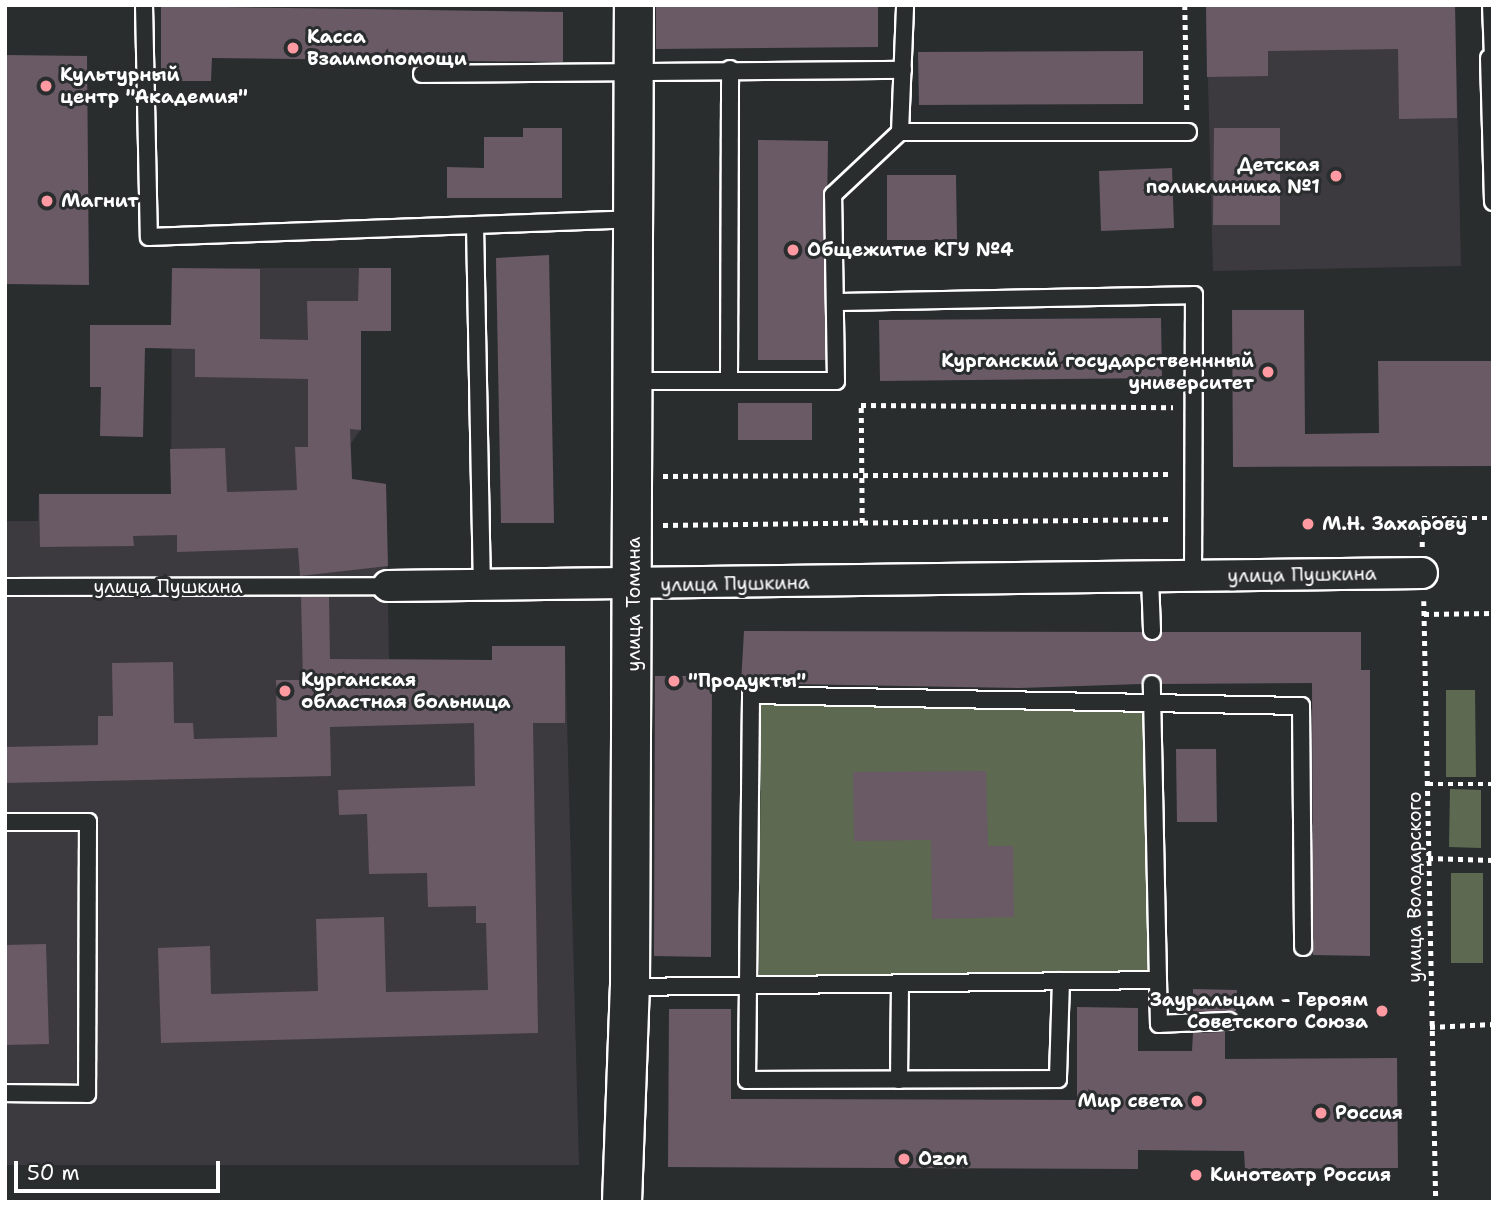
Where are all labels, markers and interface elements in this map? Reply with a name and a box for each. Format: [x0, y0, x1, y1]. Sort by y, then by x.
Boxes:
place label: Касса Взаимопомощи [307, 26, 467, 70]
marker: Касса Взаимопомощи [285, 40, 301, 56]
place label: Культурный центр "Академия" [60, 64, 248, 108]
marker: Культурный центр "Академия" [38, 78, 54, 94]
place label: Детская поликлиника №1 [1145, 154, 1320, 198]
marker: Детская поликлиника №1 [1326, 166, 1346, 186]
place label: Магнит [61, 190, 139, 212]
marker: Магнит [39, 193, 55, 209]
place label: Общежитие КГУ №4 [807, 239, 1014, 261]
marker: Общежитие КГУ №4 [785, 242, 801, 258]
place label: Курганский государственнный университет [941, 350, 1254, 394]
marker: Курганский государственнный университет [1260, 364, 1276, 380]
place label: М.Н. Захарову [1322, 513, 1467, 535]
marker: М.Н. Захарову [1300, 516, 1316, 532]
street label: улица Томина [623, 537, 645, 671]
street label: улица Пушкина [1227, 562, 1377, 588]
street label: улица Пушкина [660, 571, 810, 597]
street label: улица Пушкина [93, 576, 243, 598]
place label: Курганская областная больница [301, 669, 510, 713]
place label: "Продукты" [688, 670, 806, 692]
marker: "Продукты" [666, 673, 682, 689]
marker: Курганская областная больница [275, 681, 295, 701]
street label: улица Володарского [1404, 791, 1426, 983]
place label: Зауральцам - Героям Советского Союза [1150, 989, 1368, 1033]
marker: Зауральцам - Героям Советского Союза [1374, 1003, 1390, 1019]
place label: Мир света [1078, 1090, 1183, 1112]
marker: Мир света [1189, 1093, 1205, 1109]
place label: Россия [1335, 1102, 1403, 1124]
marker: Россия [1313, 1105, 1329, 1121]
scale bar [18, 1148, 224, 1192]
place label: Ozon [918, 1148, 968, 1170]
marker: Ozon [896, 1151, 912, 1167]
text: 50 m [27, 1159, 80, 1187]
place label: Кинотеатр Россия [1210, 1164, 1391, 1186]
marker: Кинотеатр Россия [1188, 1167, 1204, 1183]

